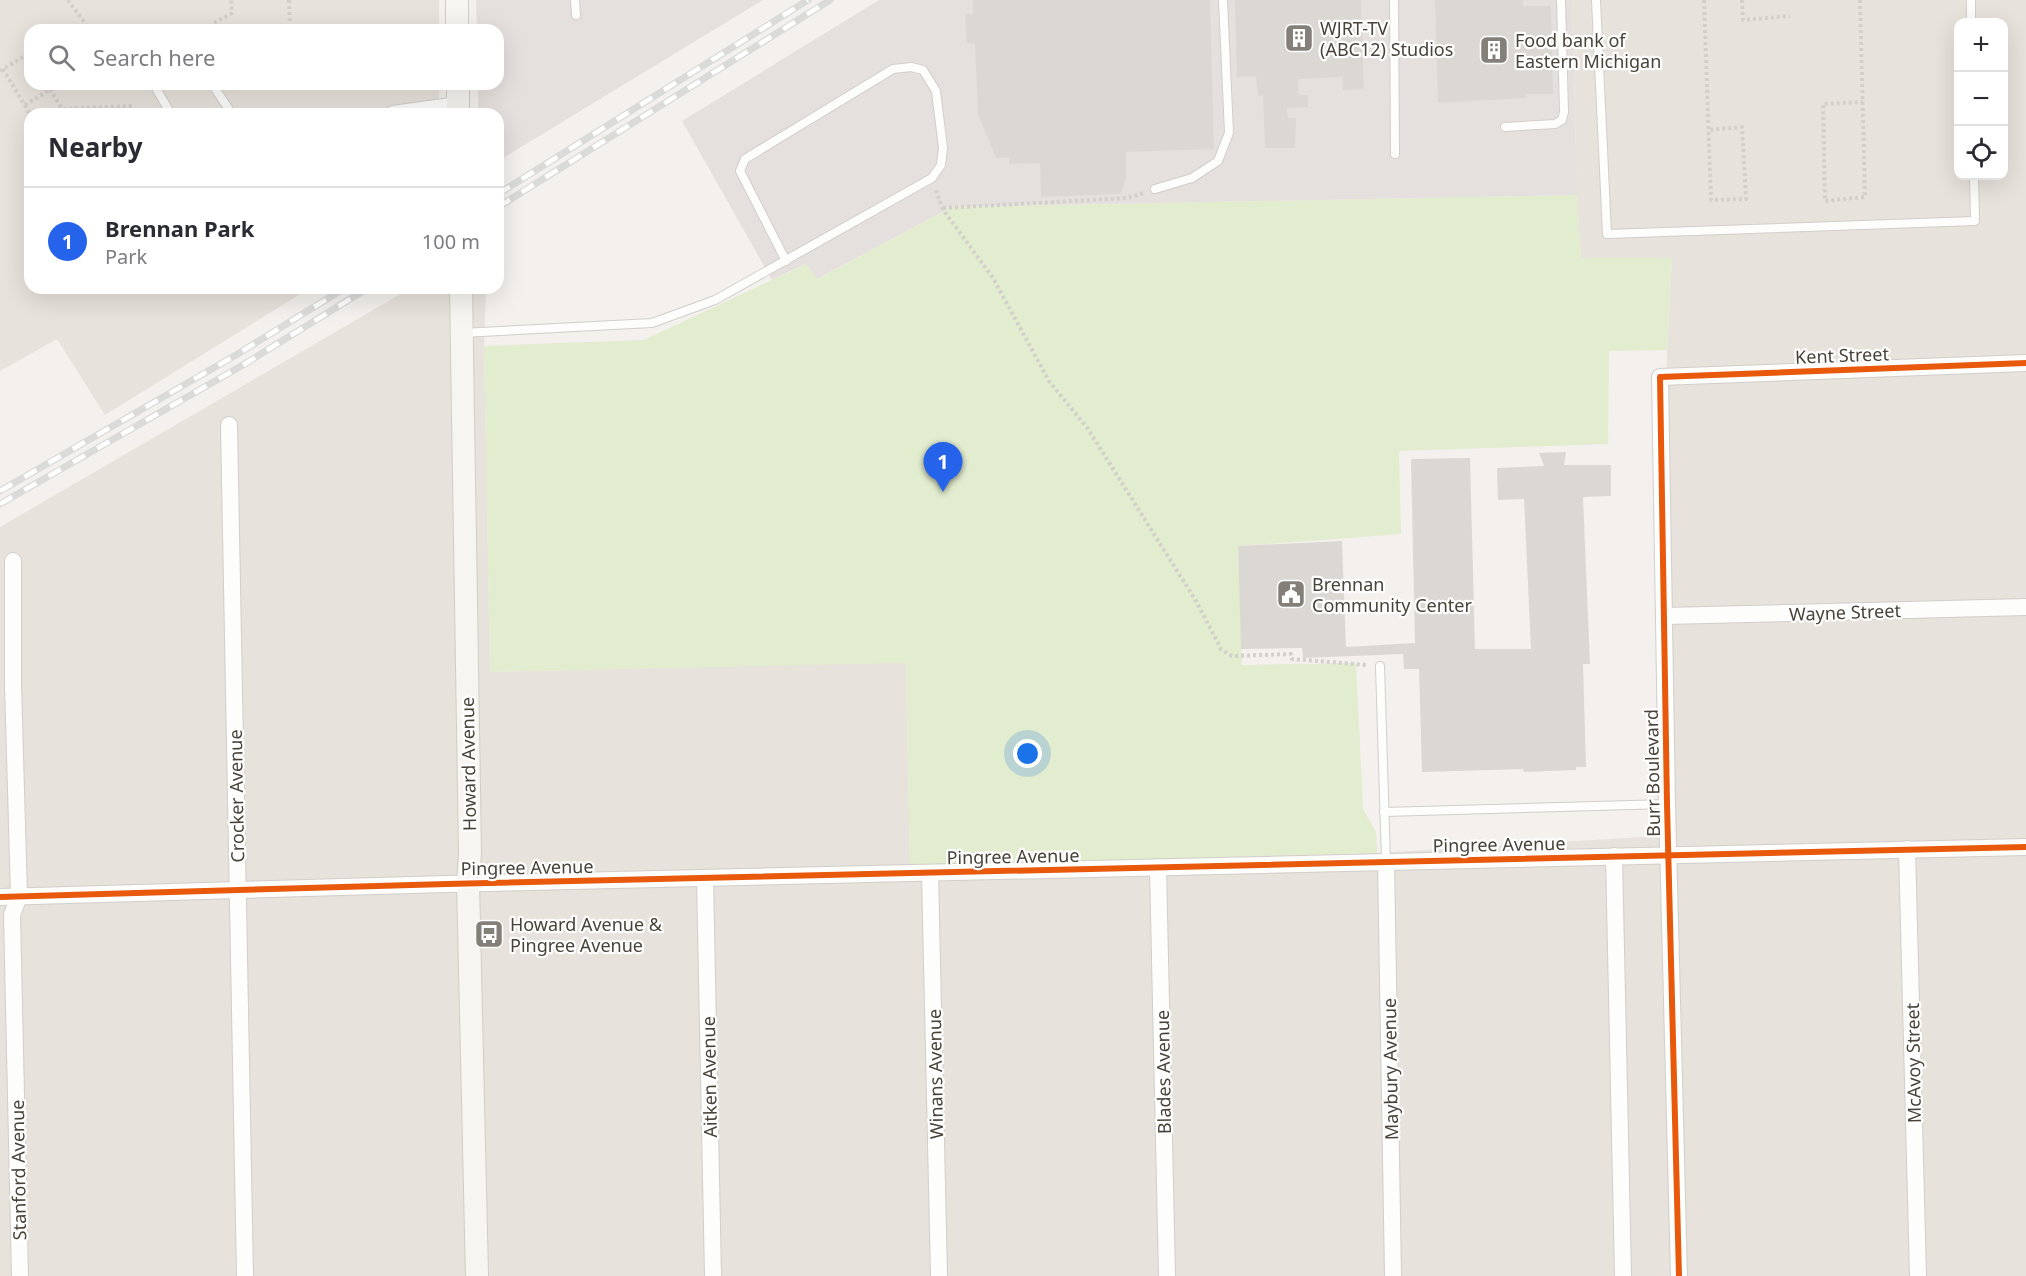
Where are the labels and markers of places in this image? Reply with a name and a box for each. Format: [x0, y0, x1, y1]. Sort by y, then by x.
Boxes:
place label: WJRT-TV (ABC12) Studios [1320, 16, 1453, 61]
building icon: WJRT-TV (ABC12) Studios [1283, 22, 1315, 54]
place label: Food bank of Eastern Michigan [1515, 28, 1661, 73]
building icon: Food bank of Eastern Michigan [1478, 34, 1510, 66]
pin: 1 [924, 442, 962, 492]
place label: Brennan Community Center [1312, 572, 1472, 617]
public building icon: Brennan Community Center [1275, 578, 1307, 610]
place label: Howard Avenue & Pingree Avenue [510, 912, 663, 957]
bus stop icon: Howard Avenue & Pingree Avenue [473, 918, 505, 950]

